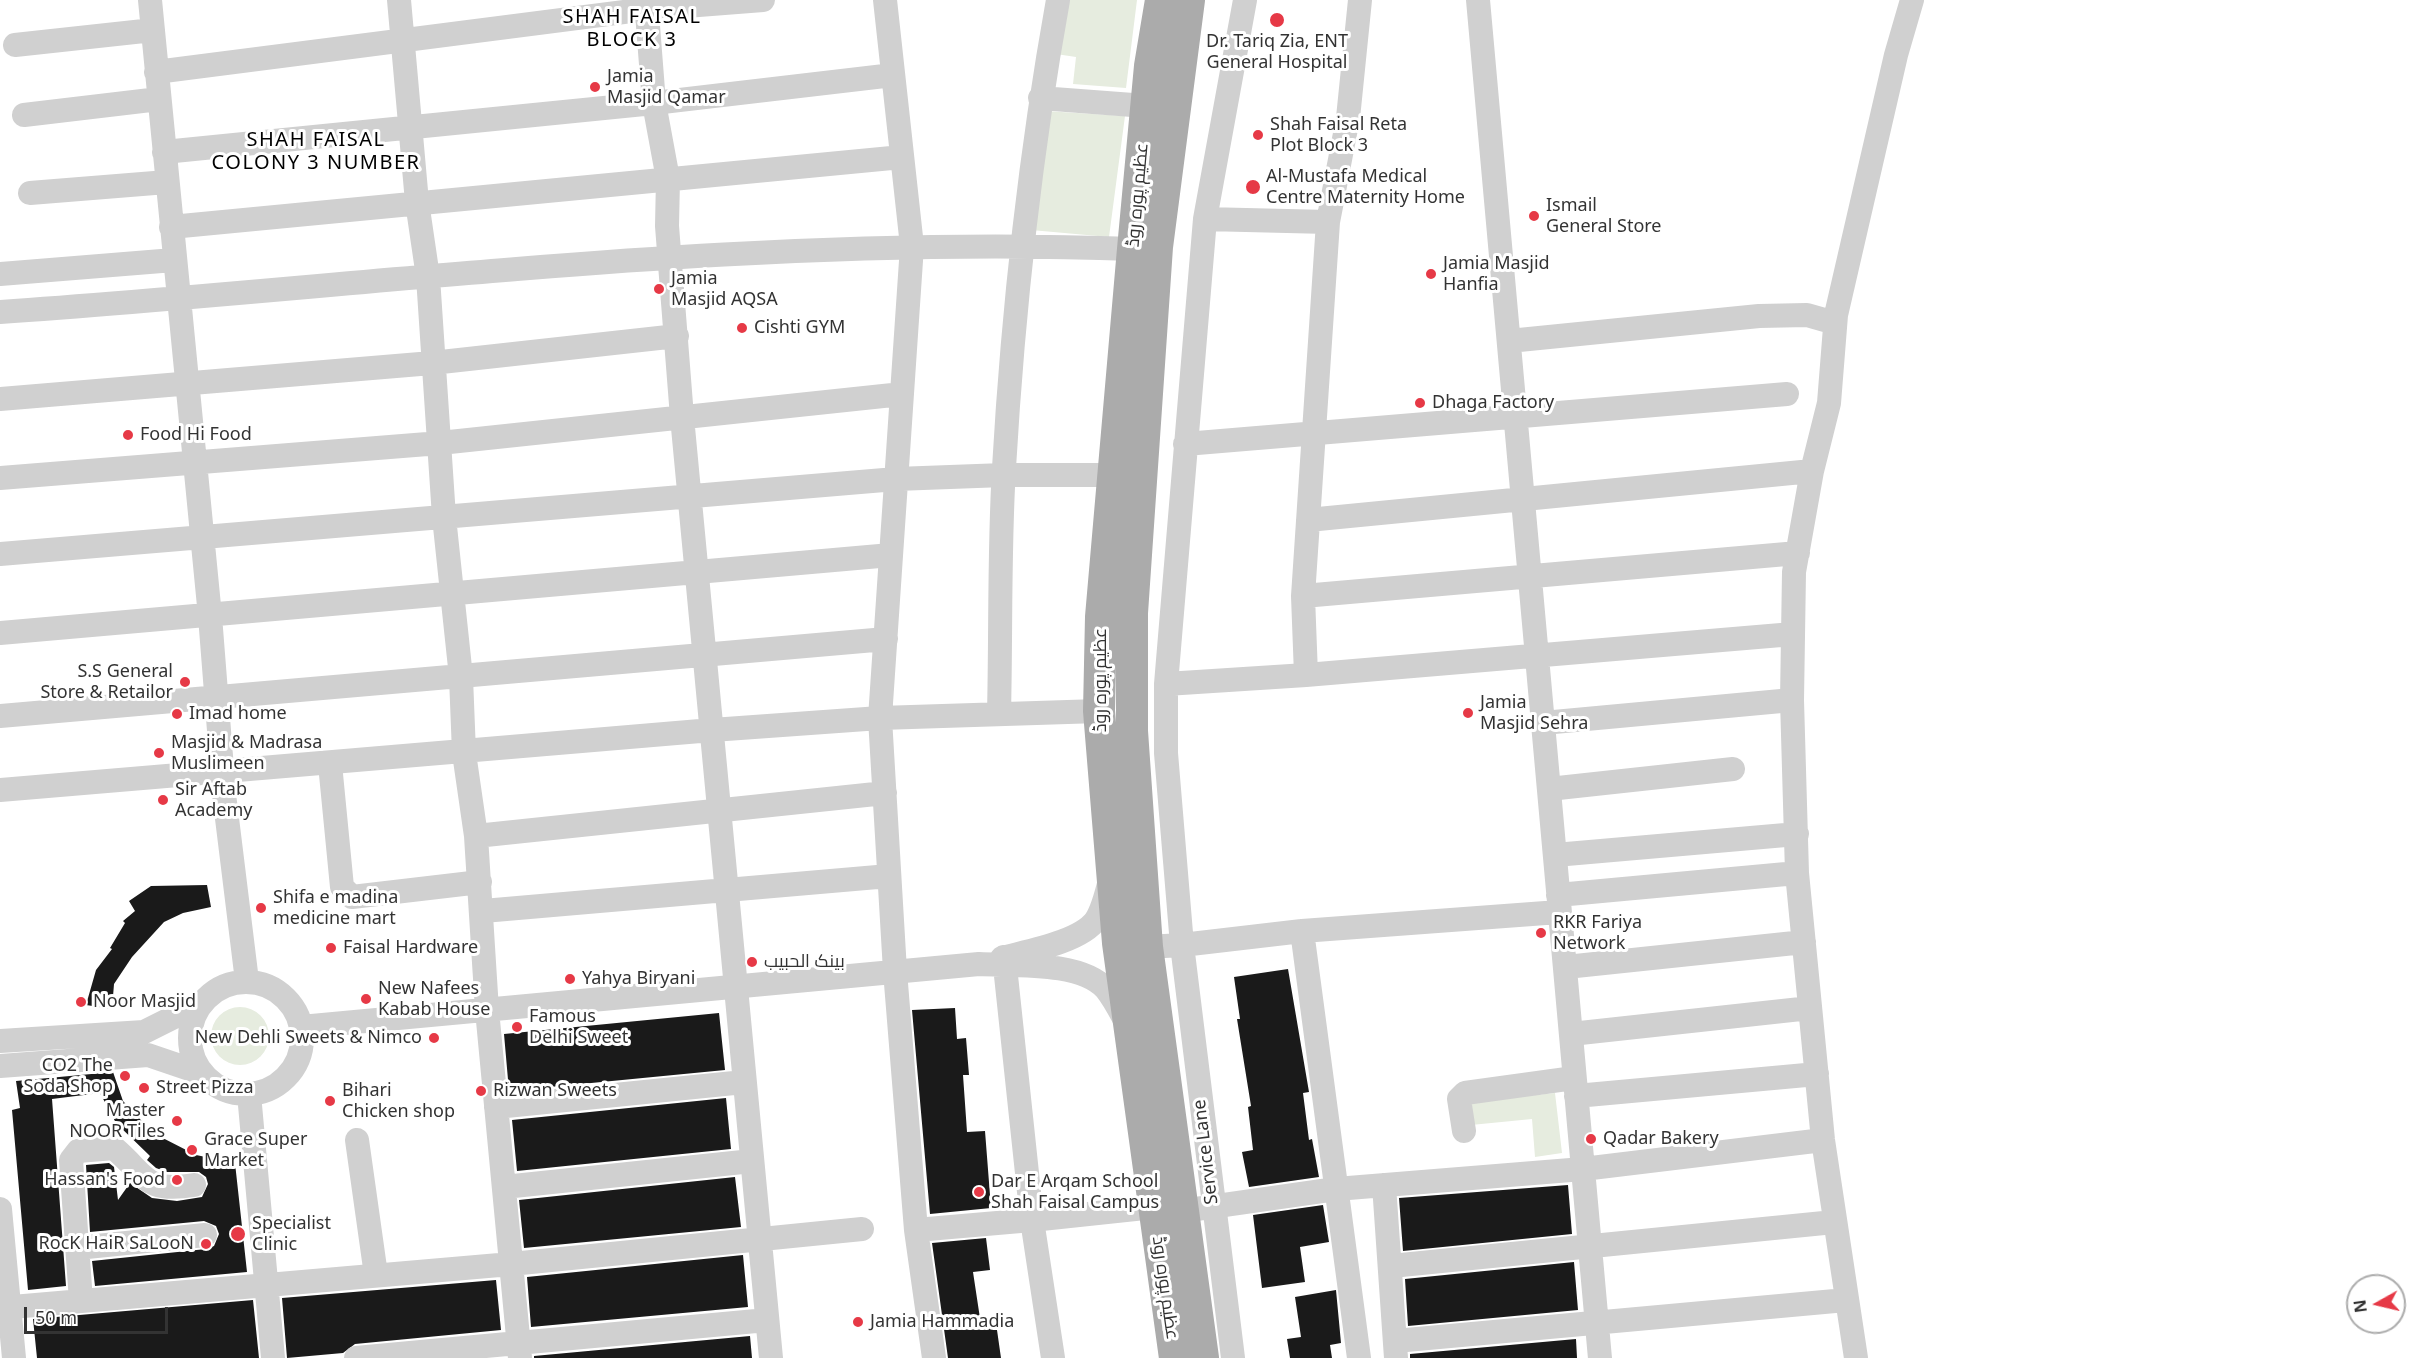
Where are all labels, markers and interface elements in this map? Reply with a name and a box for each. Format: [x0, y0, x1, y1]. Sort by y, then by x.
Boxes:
district label: SHAH FAISAL BLOCK 3 [563, 5, 701, 52]
marker: Dr. Tariq Zia, ENT General Hospital [1268, 11, 1286, 29]
place label: Dr. Tariq Zia, ENT General Hospital [1206, 31, 1348, 74]
place label: Jamia Masjid Qamar [607, 66, 726, 109]
marker: Jamia Masjid Qamar [588, 80, 602, 94]
place label: Shah Faisal Reta Plot Block 3 [1270, 114, 1407, 156]
district label: SHAH FAISAL COLONY 3 NUMBER [212, 128, 420, 175]
marker: Shah Faisal Reta Plot Block 3 [1251, 128, 1265, 142]
street label: عظیم پورہ روڈ [1123, 142, 1153, 248]
place label: Al-Mustafa Medical Centre Maternity Home [1266, 166, 1465, 208]
marker: Al-Mustafa Medical Centre Maternity Home [1244, 178, 1262, 196]
place label: Ismail General Store [1546, 195, 1662, 238]
marker: Ismail General Store [1527, 209, 1541, 223]
place label: Jamia Masjid Hanfia [1443, 253, 1550, 296]
marker: Jamia Masjid Hanfia [1424, 267, 1438, 281]
place label: Jamia Masjid AQSA [671, 268, 778, 310]
marker: Jamia Masjid AQSA [652, 282, 666, 296]
place label: Cishti GYM [754, 317, 845, 339]
marker: Cishti GYM [735, 321, 749, 335]
place label: Dhaga Factory [1432, 392, 1554, 414]
marker: Dhaga Factory [1413, 396, 1427, 410]
place label: Food Hi Food [140, 424, 252, 446]
marker: Food Hi Food [121, 428, 135, 442]
street label: عظیم پورہ روڈ [1090, 628, 1112, 732]
place label: S.S General Store & Retailor [40, 661, 173, 704]
marker: S.S General Store & Retailor [178, 675, 192, 689]
place label: Jamia Masjid Sehra [1480, 692, 1588, 734]
place label: Imad home [189, 703, 287, 725]
marker: Jamia Masjid Sehra [1461, 706, 1475, 720]
marker: Imad home [170, 707, 184, 721]
place label: Masjid & Madrasa Muslimeen [171, 732, 322, 774]
marker: Masjid & Madrasa Muslimeen [152, 746, 166, 760]
place label: Sir Aftab Academy [175, 779, 252, 822]
marker: Sir Aftab Academy [156, 793, 170, 807]
place label: Shifa e madina medicine mart [273, 887, 398, 930]
marker: Shifa e madina medicine mart [254, 901, 268, 915]
place label: RKR Fariya Network [1553, 912, 1642, 954]
marker: RKR Fariya Network [1534, 926, 1548, 940]
place label: Faisal Hardware [343, 937, 478, 959]
marker: Faisal Hardware [324, 941, 338, 955]
place label: بينک الحبيب [764, 951, 845, 973]
marker: بينک الحبيب [745, 955, 759, 969]
place label: Yahya Biryani [582, 968, 695, 990]
marker: Yahya Biryani [563, 972, 577, 986]
place label: New Nafees Kabab House [378, 978, 490, 1020]
place label: Noor Masjid [93, 991, 196, 1013]
marker: New Nafees Kabab House [359, 992, 373, 1006]
marker: Noor Masjid [74, 995, 88, 1009]
place label: Famous Delhi Sweet [529, 1006, 628, 1048]
marker: Famous Delhi Sweet [510, 1020, 524, 1034]
place label: New Dehli Sweets & Nimco [195, 1027, 422, 1049]
marker: New Dehli Sweets & Nimco [427, 1031, 441, 1045]
place label: CO2 The Soda Shop [23, 1055, 113, 1098]
marker: CO2 The Soda Shop [118, 1069, 132, 1083]
place label: Street Pizza [156, 1077, 253, 1099]
place label: Bihari Chicken shop [342, 1080, 455, 1122]
place label: Rizwan Sweets [493, 1080, 617, 1102]
marker: Street Pizza [137, 1081, 151, 1095]
marker: Rizwan Sweets [474, 1084, 488, 1098]
marker: Bihari Chicken shop [323, 1094, 337, 1108]
street label: Service Lane [1189, 1098, 1223, 1206]
place label: Master NOOR Tiles [69, 1100, 165, 1142]
marker: Master NOOR Tiles [170, 1114, 184, 1128]
place label: Qadar Bakery [1603, 1128, 1719, 1150]
place label: Grace Super Market [204, 1129, 307, 1172]
marker: Qadar Bakery [1584, 1132, 1598, 1146]
marker: Grace Super Market [185, 1143, 199, 1157]
place label: Hassan's Food [44, 1169, 165, 1191]
place label: Dar E Arqam School Shah Faisal Campus [991, 1171, 1159, 1214]
marker: Hassan's Food [170, 1173, 184, 1187]
marker: Dar E Arqam School Shah Faisal Campus [972, 1185, 986, 1199]
place label: Specialist Clinic [252, 1213, 331, 1256]
marker: Specialist Clinic [229, 1225, 247, 1243]
place label: RocK HaiR SaLooN [39, 1233, 194, 1255]
street label: عظیم پورہ روڈ [1147, 1235, 1183, 1341]
marker: RocK HaiR SaLooN [199, 1237, 213, 1251]
north arrow [2346, 1274, 2406, 1334]
scale bar [27, 1295, 171, 1333]
text: N [2348, 1298, 2372, 1314]
text: 50 m [35, 1305, 77, 1329]
place label: Jamia Hammadia [870, 1311, 1014, 1333]
marker: Jamia Hammadia [851, 1315, 865, 1329]

